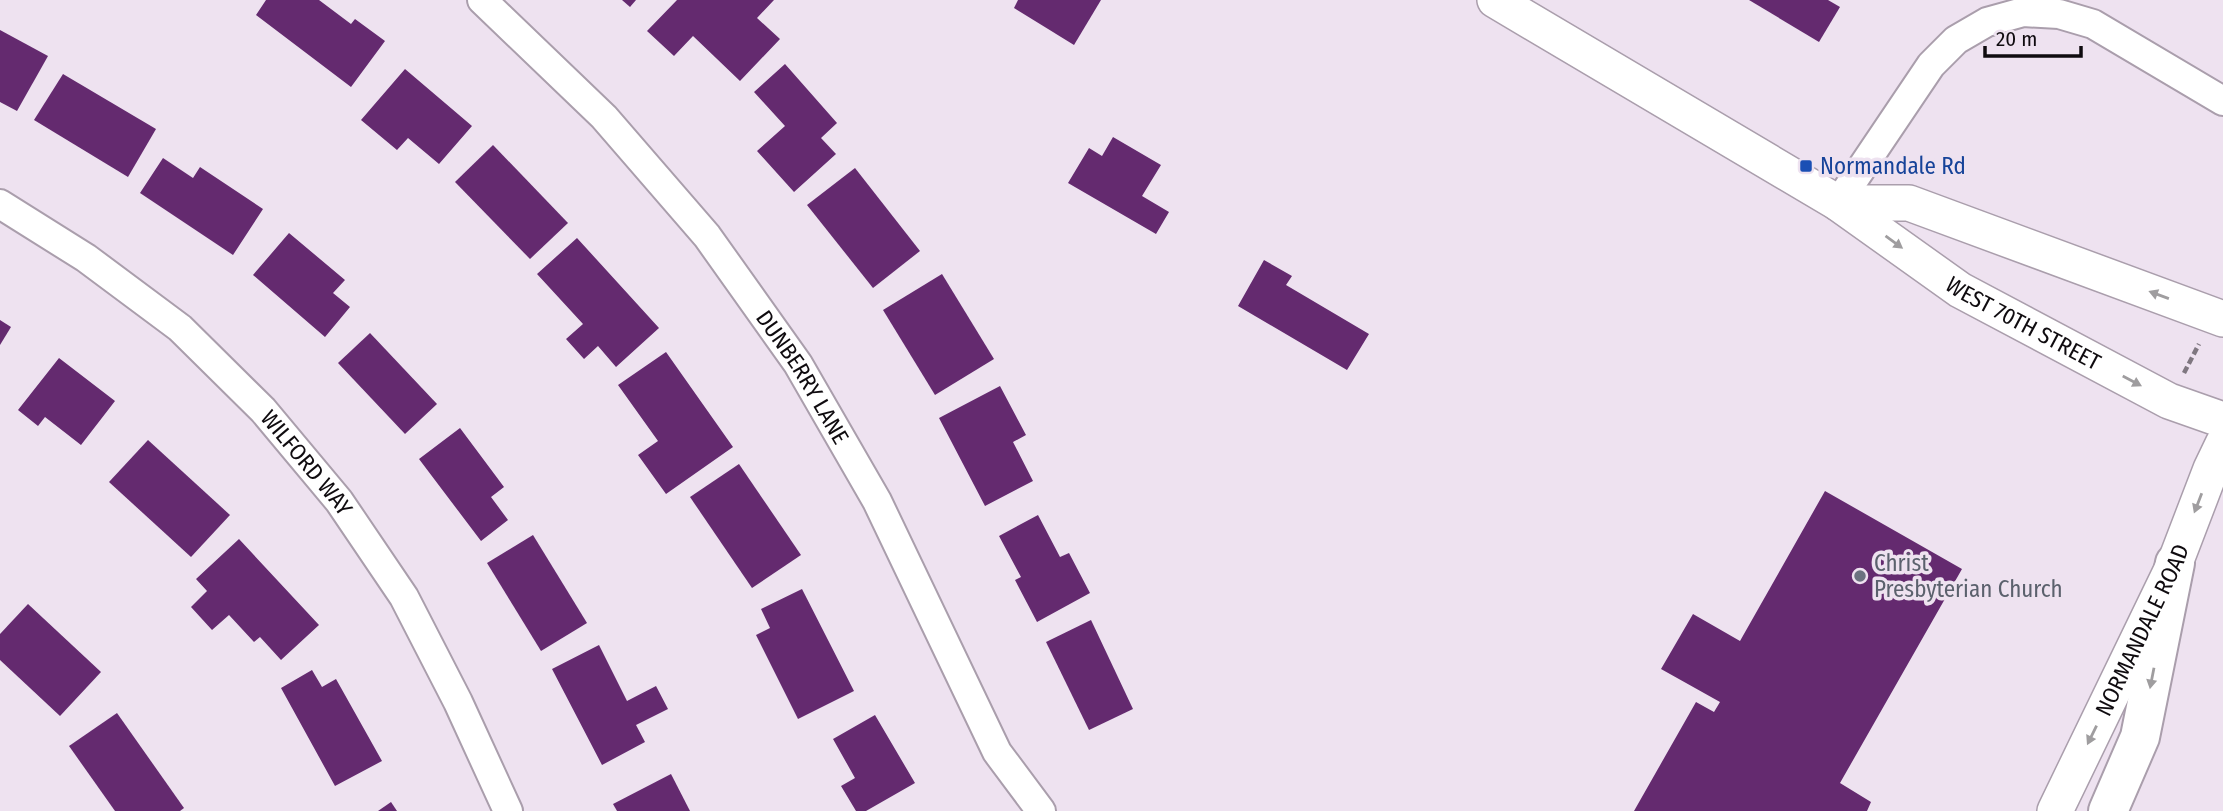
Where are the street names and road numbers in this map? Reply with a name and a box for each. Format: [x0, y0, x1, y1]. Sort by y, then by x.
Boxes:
street label: WEST 70TH STREET [1940, 270, 2106, 376]
street label: DUNBERRY LANE [750, 305, 855, 449]
street label: WILFORD WAY [255, 404, 359, 521]
street label: NORMANDALE ROAD [2089, 540, 2195, 720]

